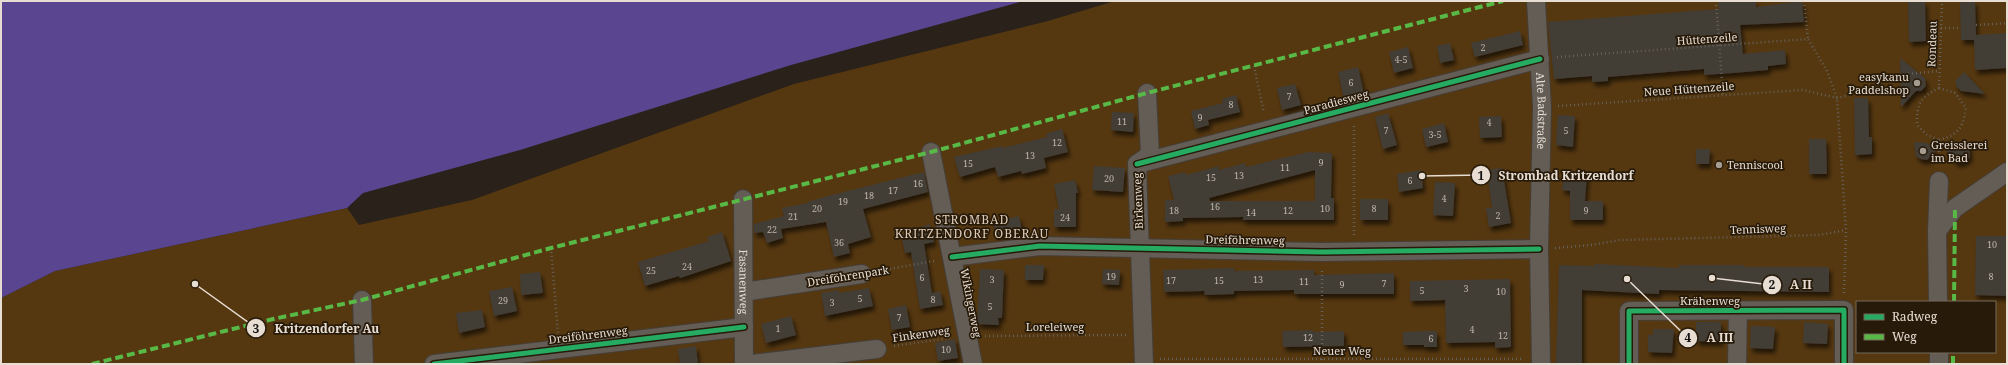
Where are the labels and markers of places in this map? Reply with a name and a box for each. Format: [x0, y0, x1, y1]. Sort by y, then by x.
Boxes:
place label: easykanu Paddelshop [1848, 69, 1909, 97]
marker: easykanu Paddelshop [1912, 78, 1922, 88]
place label: Greisslerei im Bad [1931, 137, 1988, 165]
marker: Greisslerei im Bad [1918, 146, 1928, 156]
place label: Tenniscool [1727, 157, 1784, 172]
marker: Tenniscool [1714, 160, 1724, 170]
callout: Strombad Kritzendorf [1471, 163, 1642, 187]
callout: A II [1762, 273, 1820, 297]
callout: Kritzendorfer Au [246, 316, 387, 340]
callout: A III [1678, 326, 1741, 350]

